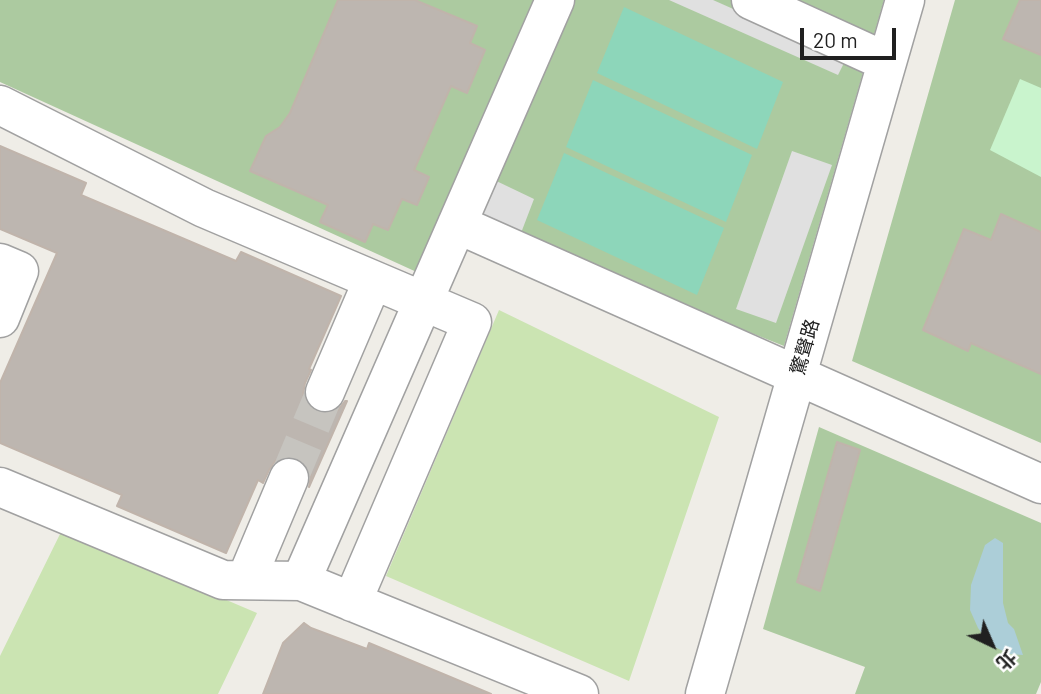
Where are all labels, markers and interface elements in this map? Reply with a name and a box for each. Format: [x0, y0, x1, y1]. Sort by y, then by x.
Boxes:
scale bar [803, 14, 899, 58]
text: 20 m [813, 27, 858, 52]
street label: 驚聲路 [786, 316, 824, 378]
north arrow [957, 610, 1027, 680]
text: 北 [992, 646, 1022, 675]

